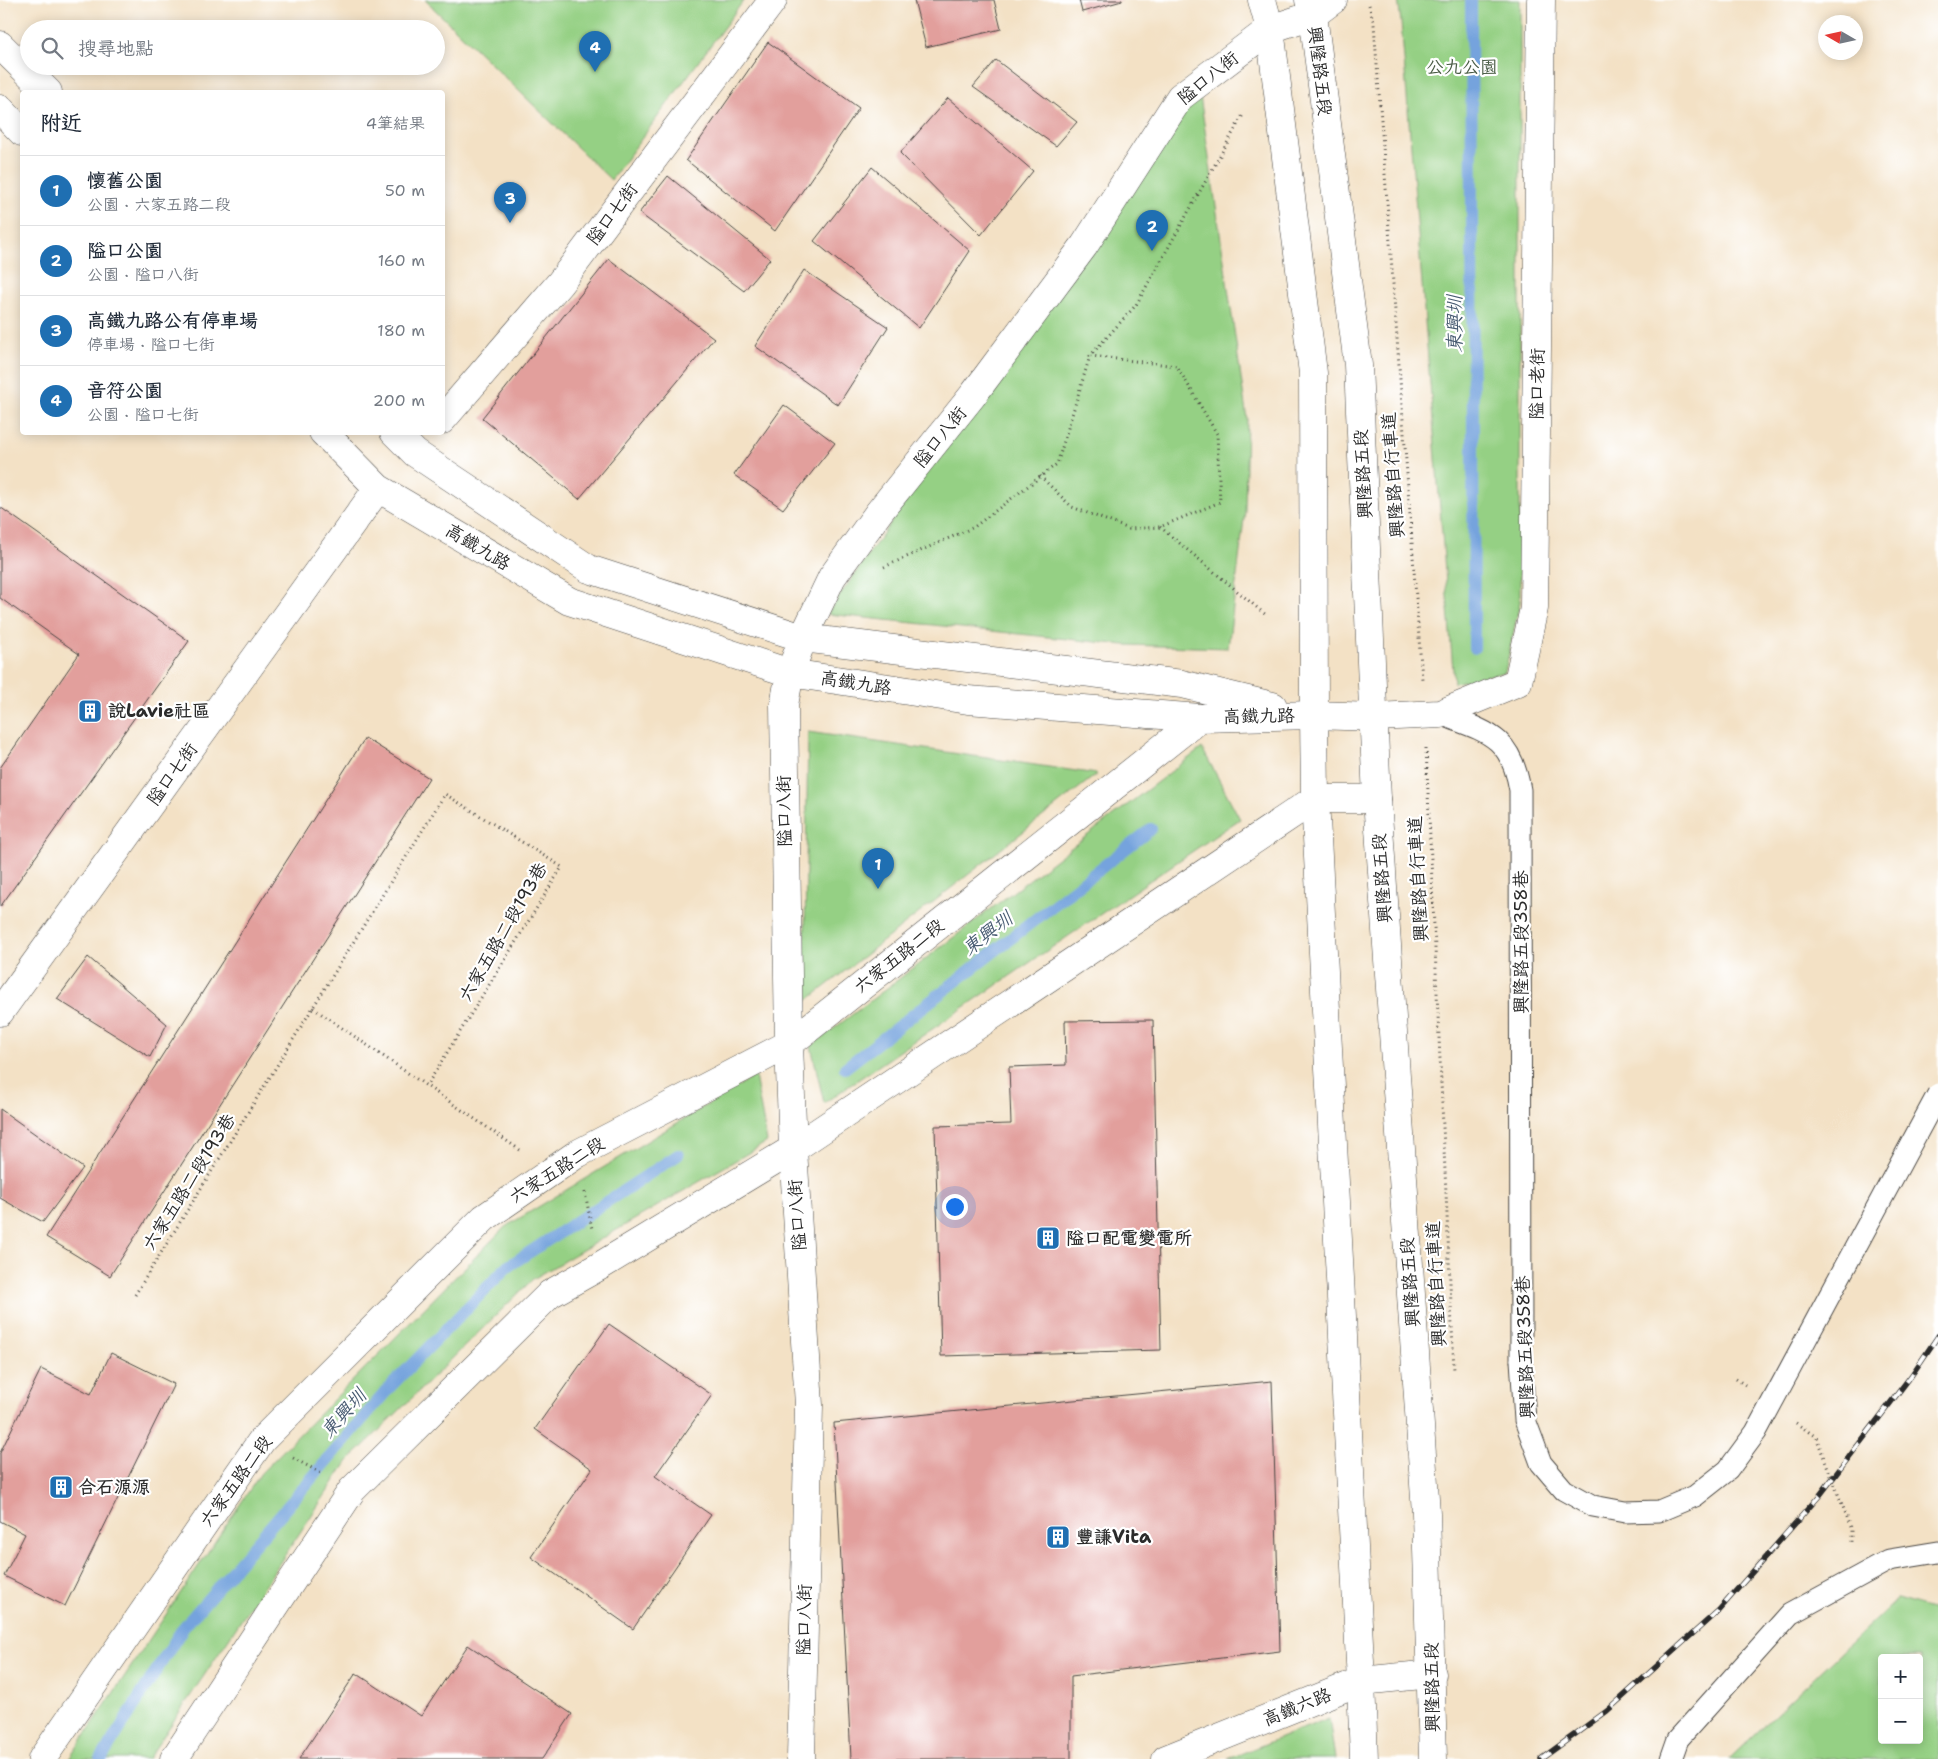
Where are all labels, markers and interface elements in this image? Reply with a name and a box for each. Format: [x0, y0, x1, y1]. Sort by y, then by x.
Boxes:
north arrow [1818, 15, 1863, 60]
search box [20, 20, 445, 75]
street label: 興隆路五段 [1303, 25, 1337, 117]
pin: 4 [579, 31, 611, 72]
icon: search [38, 34, 66, 62]
text: 搜尋地點 [78, 36, 154, 61]
street label: 隘口八街 [1172, 46, 1244, 110]
park label: 公九公園 [1426, 55, 1498, 79]
text: 附近 [40, 109, 82, 137]
text: 4筆結果 [366, 113, 425, 134]
text: 懷舊公園 [87, 168, 163, 193]
street label: 隘口七街 [581, 178, 643, 250]
text: 1 [52, 180, 60, 201]
text: 50 m [385, 180, 425, 201]
pin: 3 [494, 182, 526, 223]
text: 公園 · 六家五路二段 [87, 194, 230, 215]
pin: 2 [1136, 210, 1168, 251]
text: 隘口公園 [87, 238, 163, 263]
text: 2 [50, 250, 62, 271]
text: 160 m [378, 250, 425, 271]
text: 公園 · 隘口八街 [87, 264, 198, 285]
water label: 東興圳 [1442, 294, 1467, 353]
text: 高鐵九路公有停車場 [87, 308, 258, 333]
text: 3 [50, 320, 62, 341]
text: 180 m [377, 320, 425, 341]
text: 停車場 · 隘口七街 [87, 334, 214, 355]
street label: 隘口老街 [1524, 348, 1550, 420]
text: 音符公園 [87, 378, 163, 403]
text: 4 [50, 390, 62, 411]
text: 200 m [373, 390, 425, 411]
street label: 隘口八街 [908, 401, 972, 473]
text: 公園 · 隘口七街 [87, 404, 198, 425]
street label: 興隆路自行車道 [1377, 411, 1409, 539]
street label: 興隆路五段 [1349, 428, 1377, 520]
street label: 高鐵九路 [441, 518, 515, 576]
street label: 高鐵九路 [819, 666, 893, 700]
building icon: 說Lavie社區 [77, 698, 103, 724]
place label: 說Lavie社區 [108, 699, 210, 723]
street label: 高鐵九路 [1223, 703, 1295, 729]
street label: 隘口七街 [141, 738, 203, 810]
street label: 隘口八街 [771, 775, 797, 847]
street label: 興隆路自行車道 [1403, 815, 1433, 943]
street label: 興隆路五段 [1367, 832, 1397, 924]
pin: 1 [862, 848, 894, 889]
street label: 六家五路二段193巷 [453, 858, 553, 1006]
street label: 興隆路五段358巷 [1509, 870, 1533, 1014]
water label: 東興圳 [957, 905, 1019, 961]
street label: 六家五路二段 [849, 913, 949, 999]
street label: 六家五路二段193巷 [137, 1109, 241, 1255]
street label: 六家五路二段 [505, 1131, 609, 1209]
street label: 隘口八街 [783, 1178, 811, 1252]
your location [942, 1194, 968, 1220]
street label: 興隆路自行車道 [1421, 1220, 1451, 1348]
building icon: 隘口配電變電所 [1035, 1225, 1061, 1251]
place label: 隘口配電變電所 [1066, 1226, 1192, 1250]
street label: 興隆路五段 [1395, 1236, 1425, 1328]
street label: 興隆路五段358巷 [1511, 1275, 1539, 1419]
water label: 東興圳 [315, 1382, 373, 1443]
street label: 六家五路二段 [195, 1430, 277, 1532]
building icon: 合石源源 [48, 1474, 74, 1500]
place label: 合石源源 [78, 1475, 150, 1499]
building icon: 豐謙Vita [1045, 1524, 1071, 1550]
place label: 豐謙Vita [1076, 1525, 1152, 1549]
street label: 隘口八街 [791, 1584, 817, 1656]
street label: 興隆路五段 [1419, 1642, 1445, 1732]
map controls [1878, 1654, 1923, 1744]
button: + [1878, 1654, 1923, 1699]
street label: 高鐵六路 [1259, 1682, 1335, 1732]
button: − [1878, 1699, 1923, 1744]

